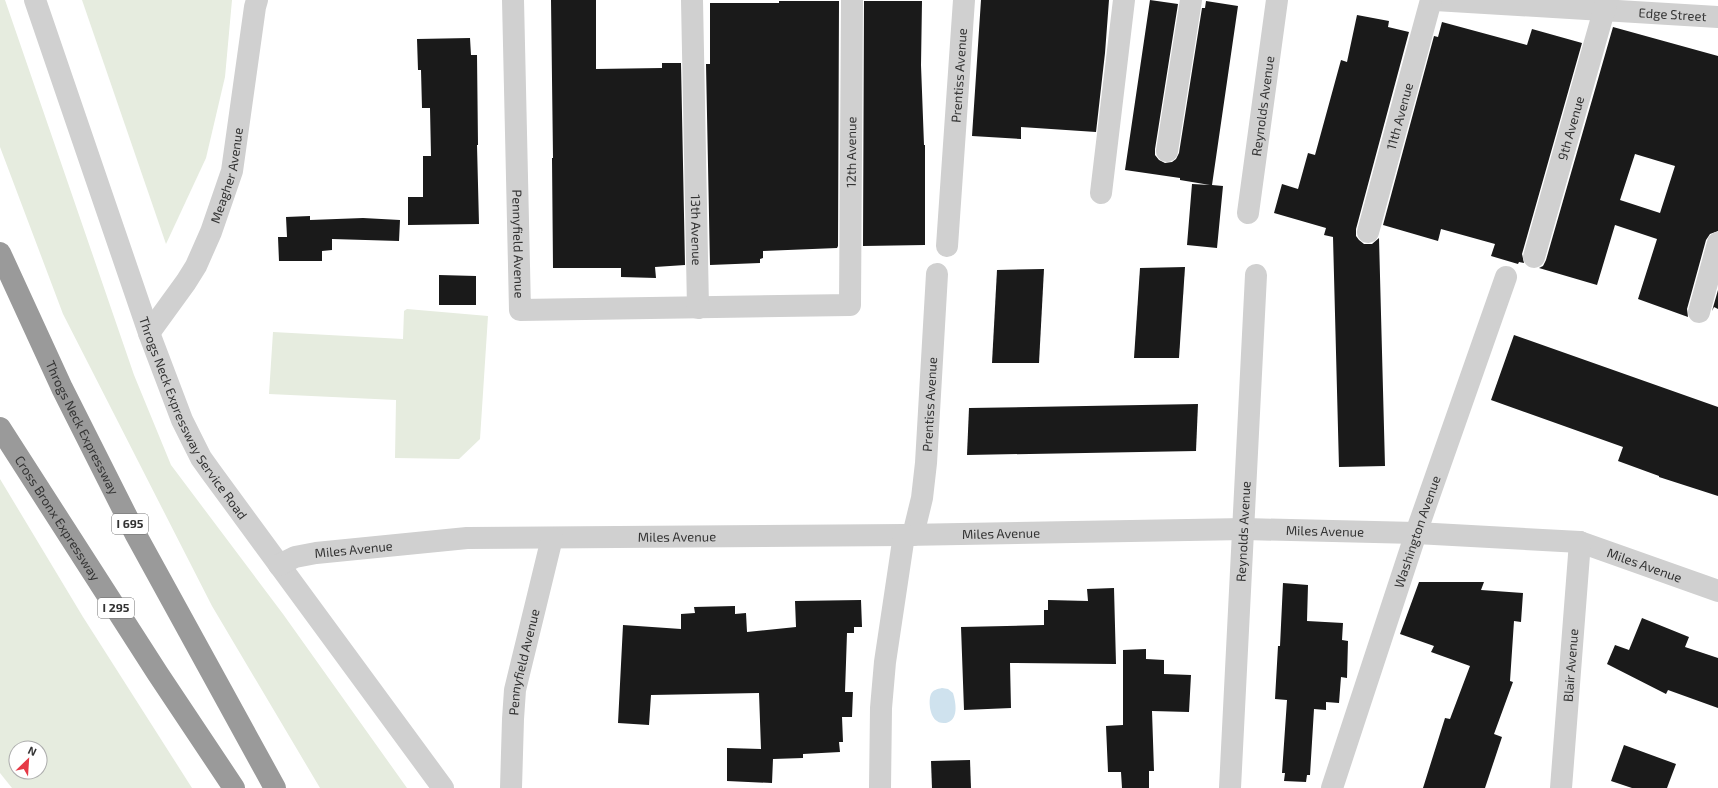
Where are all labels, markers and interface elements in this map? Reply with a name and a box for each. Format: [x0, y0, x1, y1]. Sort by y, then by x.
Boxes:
street label: Edge Street [1638, 4, 1707, 24]
street label: Prentiss Avenue [948, 28, 970, 123]
street label: Reynolds Avenue [1248, 55, 1277, 157]
street label: 11th Avenue [1383, 81, 1416, 152]
street label: 9th Avenue [1554, 94, 1587, 162]
street label: 12th Avenue [843, 116, 859, 188]
street label: Meagher Avenue [207, 127, 246, 225]
street label: Pennyfield Avenue [509, 189, 528, 299]
street label: 13th Avenue [688, 194, 705, 266]
street label: Throgs Neck Expressway Service Road [136, 314, 251, 522]
street label: Prentiss Avenue [919, 357, 940, 452]
street label: Throgs Neck Expressway [42, 358, 122, 497]
street label: Cross Bronx Expressway [12, 452, 104, 584]
street label: Washington Avenue [1390, 473, 1444, 590]
street label: Reynolds Avenue [1232, 481, 1254, 582]
road number: I 695 [112, 514, 148, 534]
street label: Miles Avenue [1286, 522, 1364, 540]
street label: Miles Avenue [962, 525, 1040, 542]
street label: Miles Avenue [638, 528, 716, 545]
street label: Miles Avenue [314, 537, 393, 561]
street label: Miles Avenue [1605, 544, 1684, 586]
road number: I 295 [98, 598, 134, 618]
street label: Pennyfield Avenue [505, 607, 543, 716]
street label: Blair Avenue [1560, 628, 1581, 703]
north arrow [8, 740, 48, 780]
text: N [26, 743, 39, 758]

